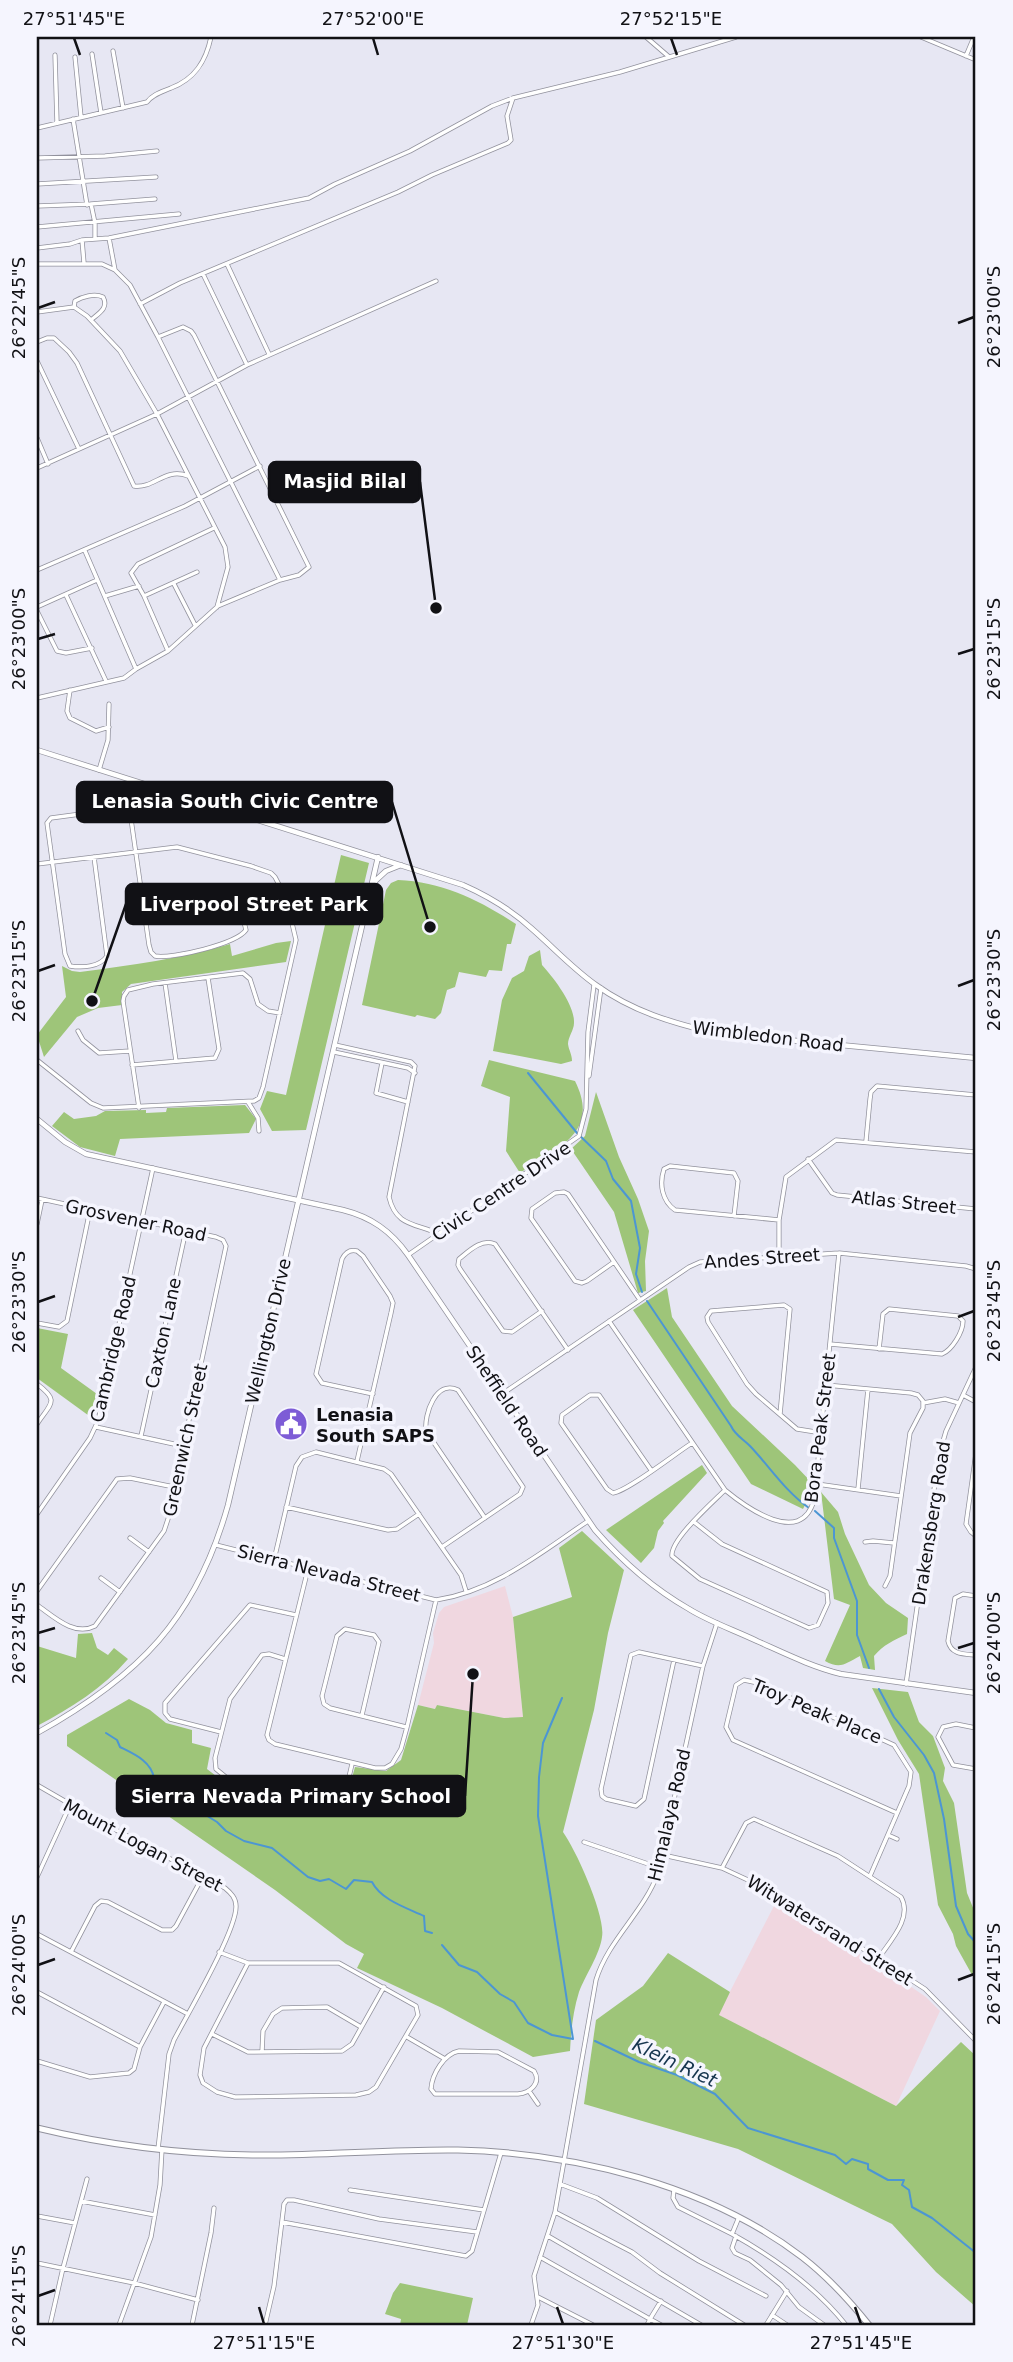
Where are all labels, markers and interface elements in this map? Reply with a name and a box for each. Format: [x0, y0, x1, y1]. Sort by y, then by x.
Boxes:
text: 27°51'45"E [23, 8, 125, 29]
text: 27°52'00"E [322, 8, 424, 29]
text: 27°52'15"E [620, 8, 722, 29]
text: 26°22'45"S [8, 257, 29, 359]
text: 26°23'00"S [983, 266, 1004, 368]
callout: Masjid Bilal [269, 462, 420, 502]
text: Masjid Bilal [283, 470, 407, 492]
text: 26°23'00"S [8, 588, 29, 690]
text: 26°23'15"S [983, 598, 1004, 700]
callout: Lenasia South Civic Centre [77, 782, 392, 822]
text: Lenasia South Civic Centre [91, 790, 379, 812]
callout: Liverpool Street Park [126, 884, 382, 924]
text: Liverpool Street Park [140, 893, 368, 915]
text: 26°23'15"S [8, 920, 29, 1022]
text: 26°23'30"S [983, 929, 1004, 1031]
street label: Wimbledon Road [691, 1016, 845, 1056]
street label: Civic Centre Drive [428, 1137, 574, 1245]
street label: Atlas Street [851, 1186, 957, 1218]
street label: Grosvener Road [63, 1195, 209, 1245]
street label: Andes Street [703, 1243, 821, 1273]
text: 26°23'30"S [8, 1251, 29, 1353]
street label: Wellington Drive [241, 1256, 295, 1406]
text: 26°23'45"S [983, 1260, 1004, 1362]
street label: Cambridge Road [86, 1274, 140, 1424]
street label: Caxton Lane [141, 1276, 185, 1390]
street label: Sheffield Road [462, 1341, 552, 1461]
street label: Bora Peak Street [800, 1352, 840, 1504]
street label: Greenwich Street [159, 1362, 211, 1518]
place label: Lenasia South SAPS [316, 1404, 435, 1446]
public building icon: Lenasia South SAPS [272, 1405, 310, 1443]
street label: Drakensberg Road [908, 1439, 954, 1607]
street label: Sierra Nevada Street [235, 1540, 423, 1606]
text: 26°23'45"S [8, 1582, 29, 1684]
text: 26°24'00"S [983, 1592, 1004, 1694]
street label: Troy Peak Place [748, 1674, 885, 1748]
street label: Himalaya Road [644, 1747, 694, 1883]
callout: Sierra Nevada Primary School [117, 1776, 465, 1816]
text: Sierra Nevada Primary School [131, 1785, 451, 1807]
street label: Mount Logan Street [60, 1794, 226, 1896]
street label: Witwatersrand Street [743, 1870, 917, 1990]
text: 26°24'00"S [8, 1914, 29, 2016]
text: 26°24'15"S [983, 1923, 1004, 2025]
water label: Klein Riet [629, 2033, 722, 2092]
text: 26°24'15"S [8, 2245, 29, 2347]
text: 27°51'15"E [213, 2332, 315, 2353]
text: 27°51'30"E [512, 2332, 614, 2353]
text: 27°51'45"E [810, 2332, 912, 2353]

